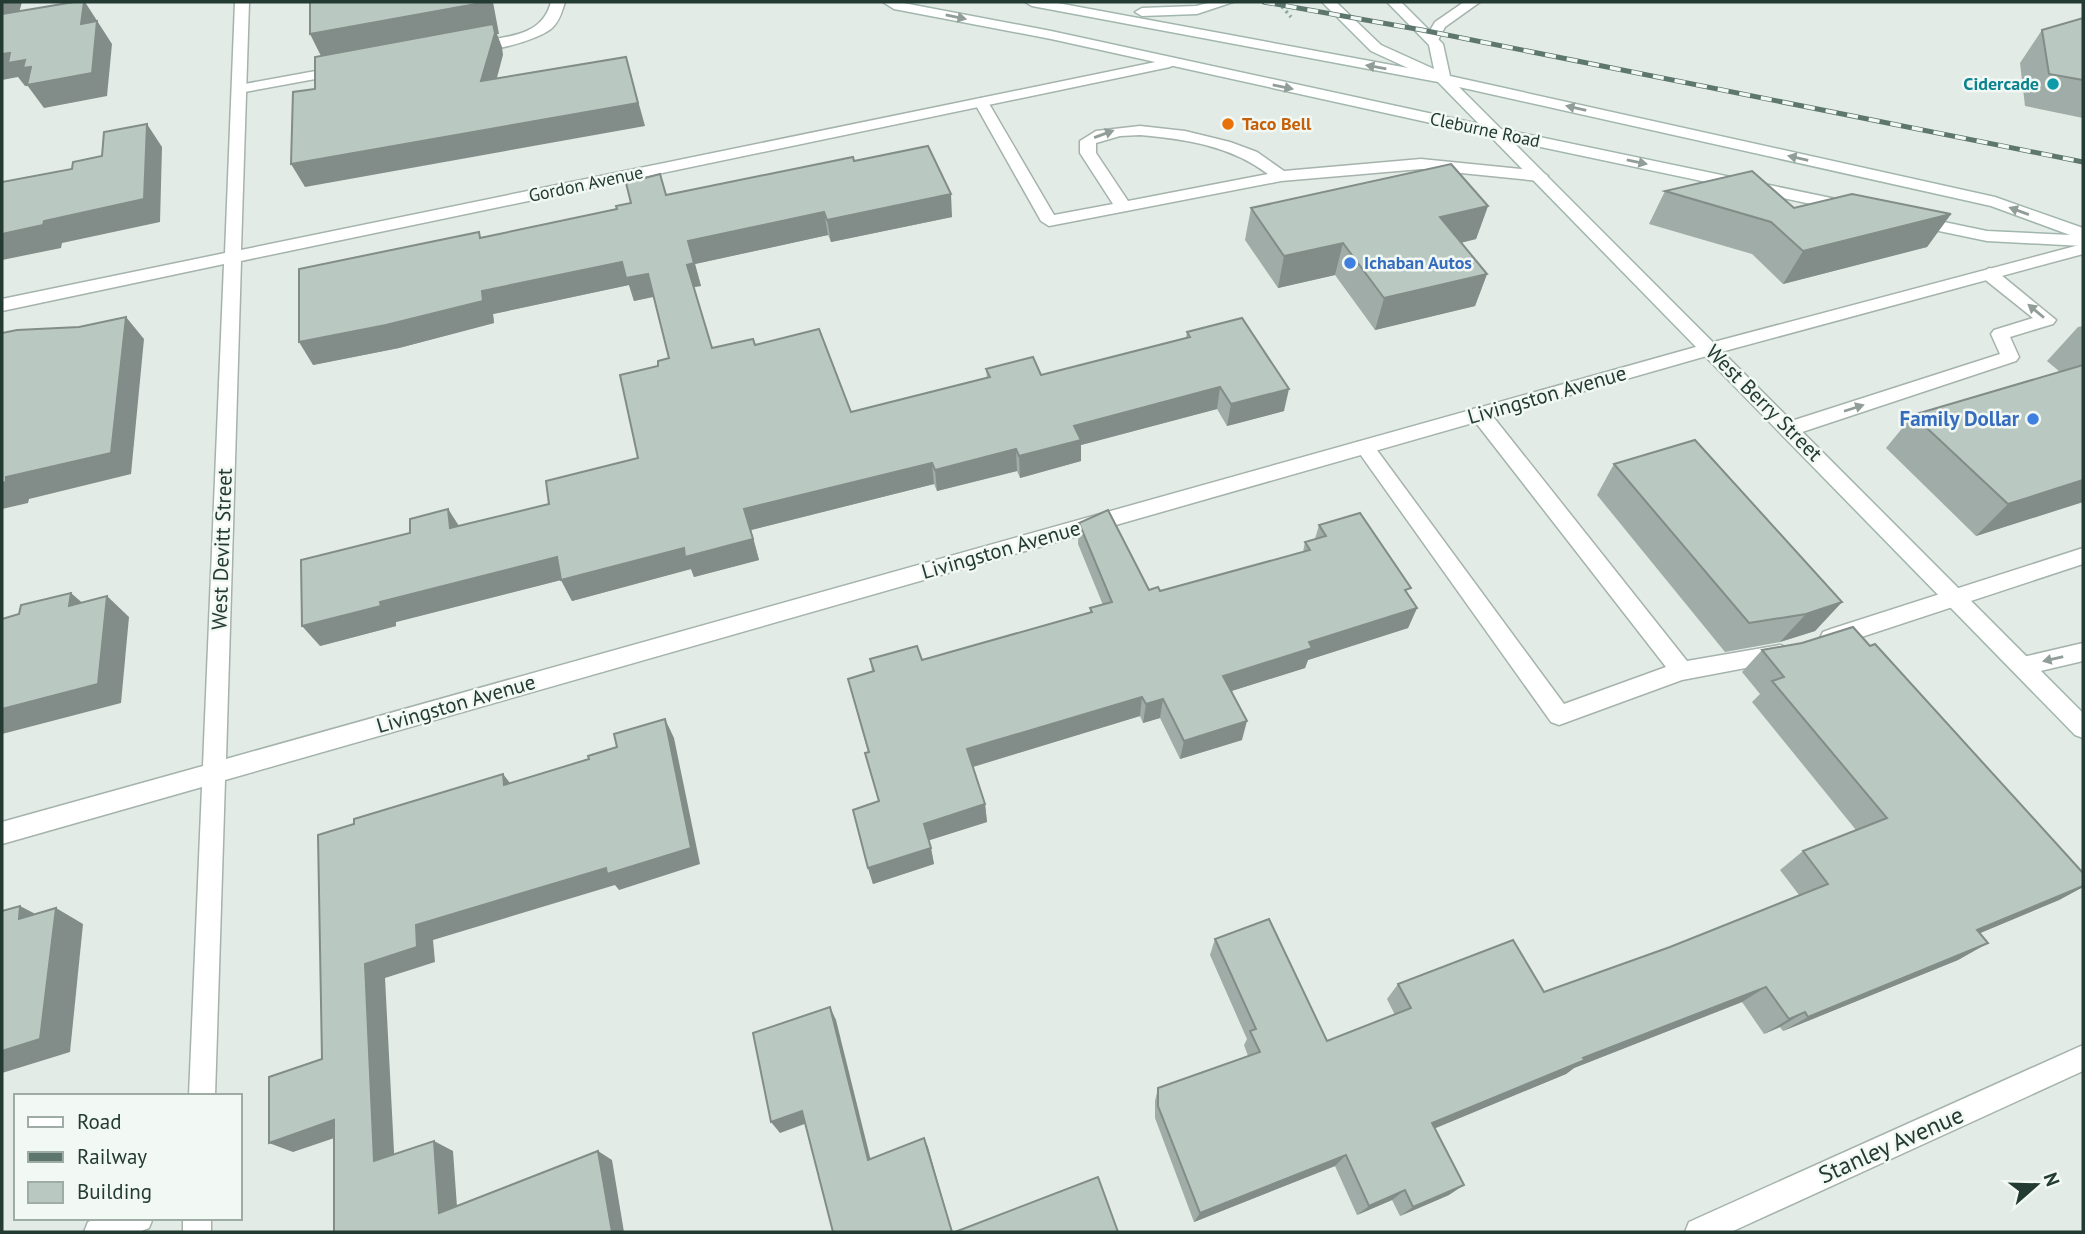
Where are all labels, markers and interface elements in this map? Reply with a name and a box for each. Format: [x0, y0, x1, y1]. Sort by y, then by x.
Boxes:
one-way arrow [945, 12, 967, 23]
one-way arrow [1365, 61, 1387, 72]
place label: Cidercade [1963, 72, 2039, 95]
marker: Cidercade [2045, 76, 2061, 92]
one-way arrow [1272, 82, 1294, 93]
one-way arrow [1565, 103, 1587, 114]
street label: Cleburne Road [1428, 107, 1542, 152]
place label: Taco Bell [1242, 112, 1312, 135]
marker: Taco Bell [1220, 116, 1236, 132]
one-way arrow [1093, 128, 1114, 139]
one-way arrow [1787, 152, 1809, 163]
one-way arrow [1626, 157, 1648, 168]
street label: Gordon Avenue [527, 160, 645, 207]
one-way arrow [2009, 205, 2030, 216]
place label: Ichaban Autos [1364, 251, 1472, 274]
marker: Ichaban Autos [1342, 255, 1358, 271]
one-way arrow [2027, 304, 2044, 319]
street label: West Berry Street [1700, 339, 1828, 467]
street label: Livingston Avenue [1464, 359, 1629, 430]
one-way arrow [1843, 402, 1864, 413]
place label: Family Dollar [1900, 405, 2020, 432]
marker: Family Dollar [2025, 411, 2041, 427]
street label: West Devitt Street [205, 468, 238, 630]
street label: Livingston Avenue [918, 514, 1083, 585]
one-way arrow [2042, 654, 2064, 665]
street label: Livingston Avenue [373, 668, 538, 739]
legend [14, 1094, 242, 1220]
street label: Stanley Avenue [1813, 1099, 1968, 1190]
text: Road [77, 1108, 121, 1135]
text: Railway [77, 1143, 147, 1170]
north arrow [2001, 1150, 2071, 1220]
text: N [2039, 1169, 2065, 1189]
text: Building [77, 1178, 152, 1205]

